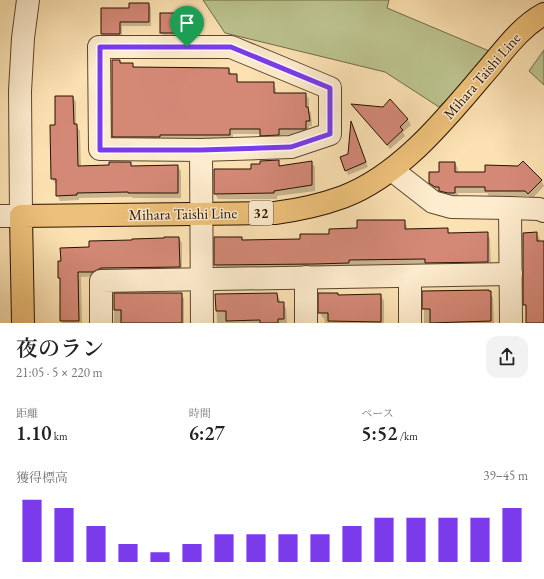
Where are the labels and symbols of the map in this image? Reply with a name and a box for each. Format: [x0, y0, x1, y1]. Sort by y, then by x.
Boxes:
pin [170, 6, 204, 47]
street label: Mihara Taishi Line [439, 28, 524, 123]
road number: 32 [249, 201, 273, 225]
street label: Mihara Taishi Line [129, 203, 238, 224]

